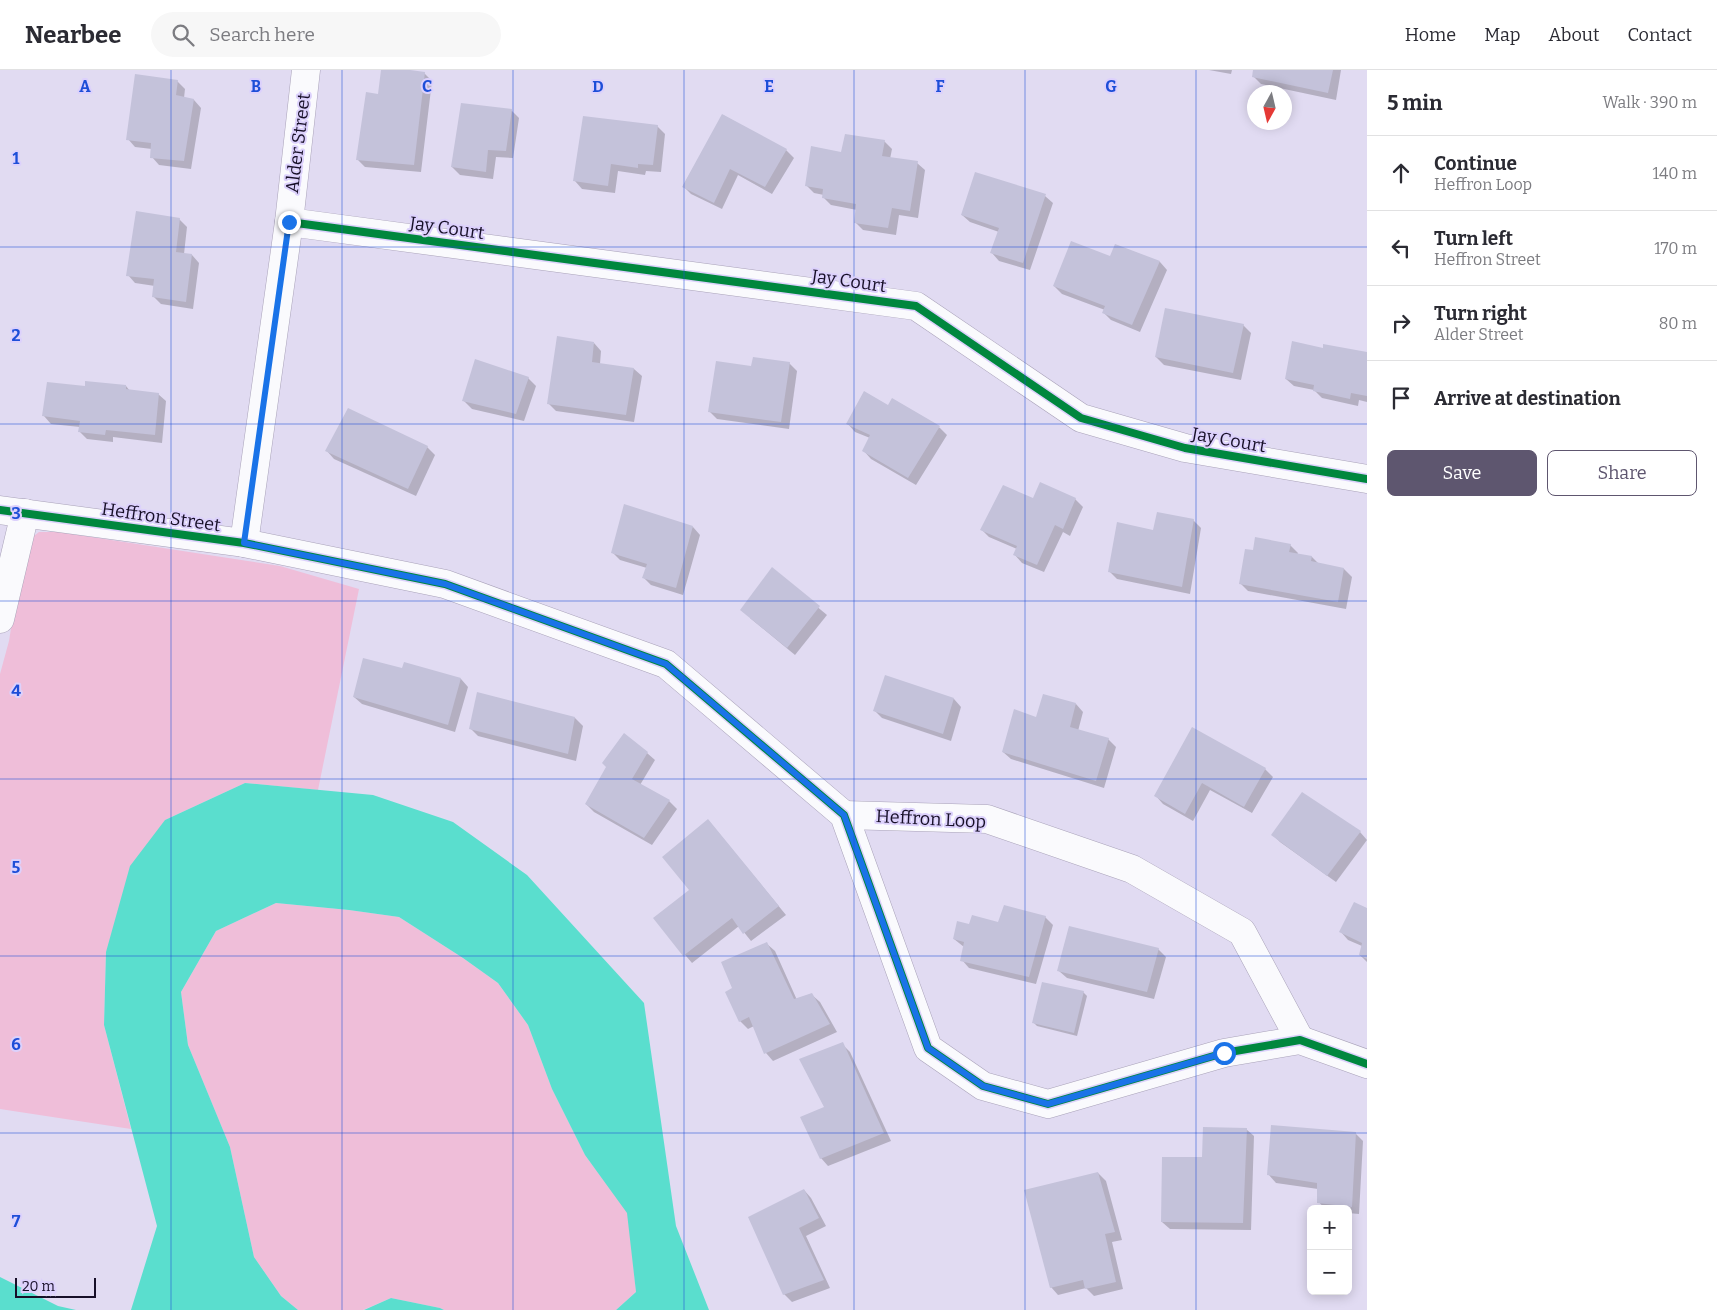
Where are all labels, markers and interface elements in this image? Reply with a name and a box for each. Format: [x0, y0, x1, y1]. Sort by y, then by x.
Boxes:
search box [151, 12, 501, 57]
text: Nearbee [25, 21, 121, 49]
icon: search [169, 21, 197, 49]
text: Search here [209, 23, 315, 46]
text: Home [1405, 24, 1456, 46]
text: Map [1484, 24, 1520, 46]
text: About [1548, 24, 1599, 46]
text: Contact [1627, 24, 1692, 46]
text: A [79, 77, 91, 96]
text: B [251, 77, 261, 96]
text: C [422, 77, 432, 96]
text: D [592, 77, 604, 96]
text: E [764, 77, 774, 96]
text: F [936, 77, 945, 96]
text: G [1105, 77, 1117, 96]
north arrow [1247, 85, 1292, 130]
text: 5 min [1387, 90, 1443, 116]
street label: Alder Street [281, 91, 315, 194]
text: Walk · 390 m [1603, 93, 1697, 112]
text: 1 [13, 149, 20, 168]
text: Continue [1434, 152, 1517, 175]
icon: ahead [1387, 159, 1415, 187]
text: 140 m [1652, 164, 1697, 183]
text: Heffron Loop [1434, 175, 1532, 194]
route end [278, 211, 301, 234]
street label: Jay Court [407, 212, 486, 244]
text: Turn left [1434, 227, 1513, 250]
icon: left [1387, 234, 1415, 262]
text: 170 m [1654, 239, 1697, 258]
text: Heffron Street [1434, 250, 1541, 269]
street label: Jay Court [809, 265, 888, 297]
text: Turn right [1434, 302, 1527, 325]
icon: right [1387, 309, 1415, 337]
text: 80 m [1659, 314, 1697, 333]
text: Alder Street [1434, 325, 1523, 344]
text: 2 [11, 326, 21, 345]
icon: arrive [1387, 384, 1415, 412]
text: Arrive at destination [1434, 387, 1621, 410]
street label: Jay Court [1189, 422, 1268, 457]
button: Save [1387, 450, 1537, 496]
button: Share [1547, 450, 1697, 496]
street label: Heffron Street [100, 498, 222, 536]
text: 3 [11, 504, 21, 523]
text: 4 [11, 681, 21, 700]
street label: Heffron Loop [875, 805, 987, 833]
text: 5 [12, 858, 21, 877]
text: 6 [11, 1035, 21, 1054]
route start [1213, 1042, 1236, 1065]
map controls [1307, 1205, 1352, 1295]
button: + [1307, 1205, 1352, 1250]
text: 7 [12, 1212, 21, 1231]
button: − [1307, 1250, 1352, 1295]
scale bar [15, 1275, 96, 1298]
text: 20 m [22, 1278, 55, 1295]

